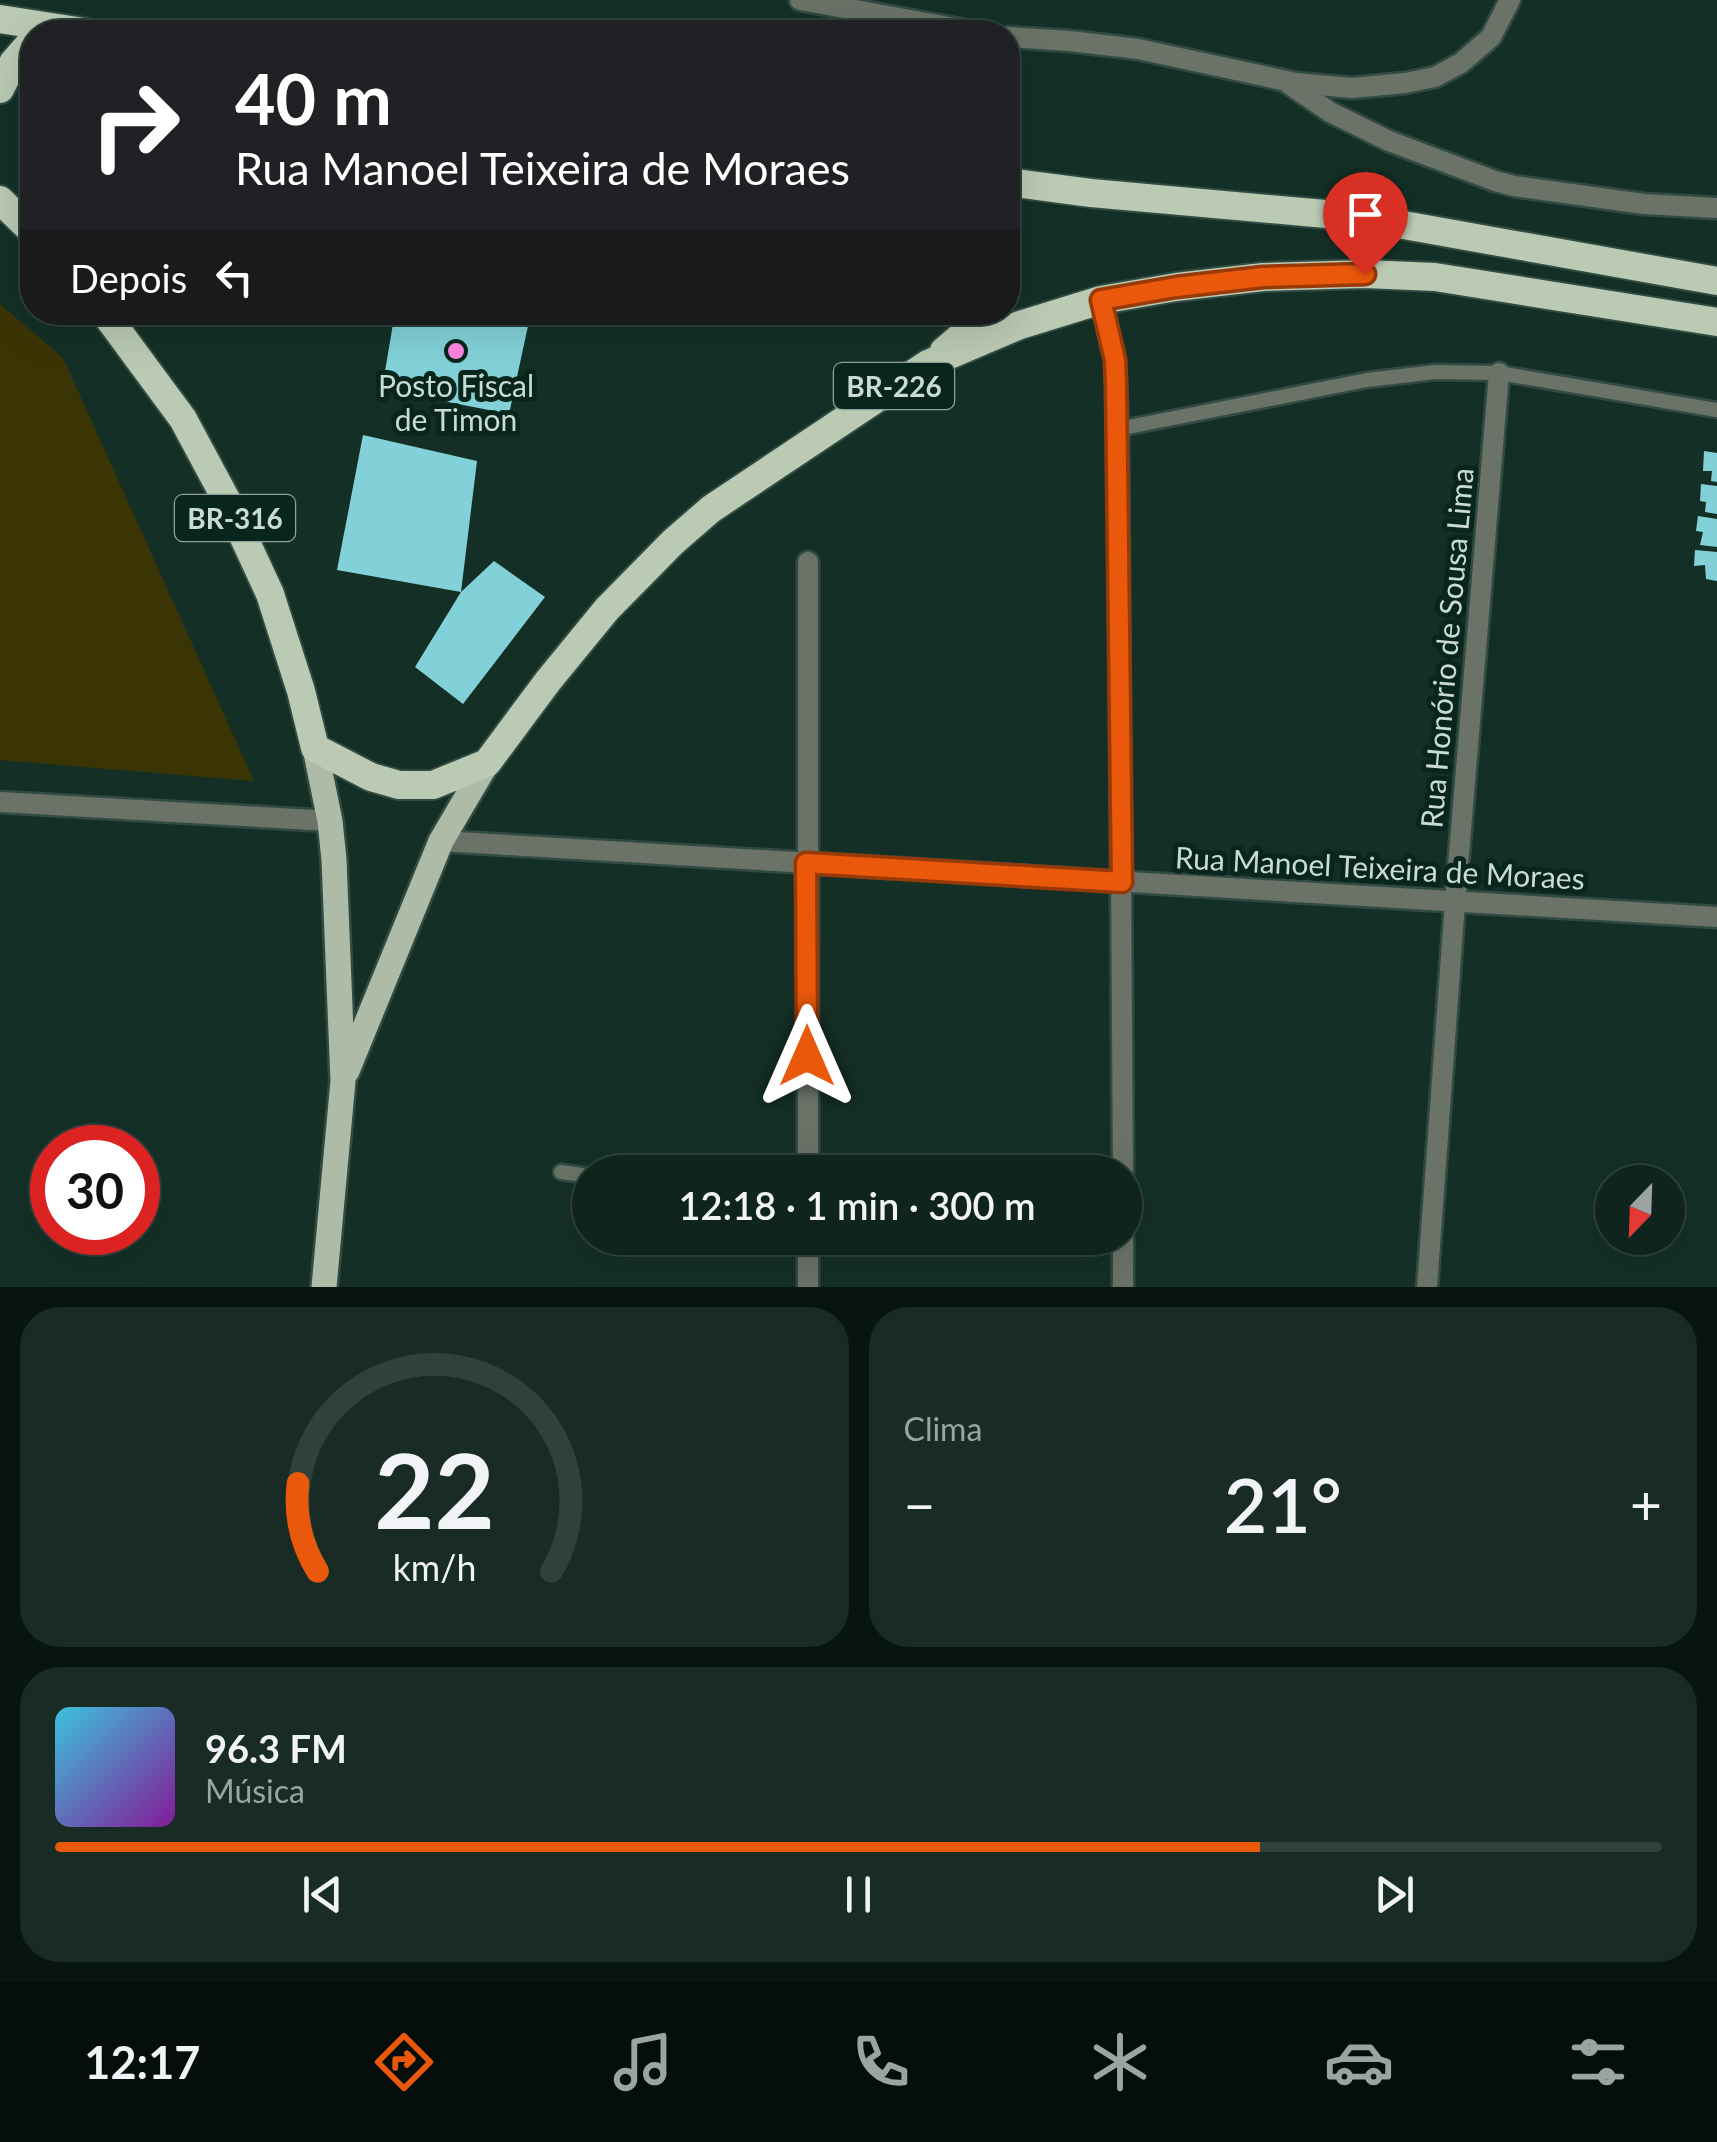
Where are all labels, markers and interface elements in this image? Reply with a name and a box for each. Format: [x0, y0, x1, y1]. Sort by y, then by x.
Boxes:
text: 40 m [235, 56, 392, 140]
icon: right [70, 60, 200, 190]
text: Rua Manoel Teixeira de Moraes [235, 141, 850, 195]
pin [1323, 172, 1408, 275]
icon: arrive [1338, 187, 1393, 242]
icon: left [207, 250, 262, 305]
text: Depois [70, 255, 187, 301]
marker: Posto Fiscal de Timon [445, 340, 467, 362]
road number: BR-226 [834, 363, 954, 409]
place label: Posto Fiscal de Timon [378, 367, 534, 437]
street label: Rua Honório de Sousa Lima [1412, 466, 1480, 830]
road number: BR-316 [175, 495, 295, 541]
street label: Rua Manoel Teixeira de Moraes [1174, 838, 1586, 896]
position arrow [755, 1004, 859, 1108]
speed limit sign: 30 [30, 1125, 160, 1255]
north arrow [1595, 1165, 1685, 1255]
map controls [1595, 1165, 1685, 1255]
text: 12:18 · 1 min · 300 m [679, 1182, 1035, 1228]
text: Clima [904, 1409, 982, 1448]
text: 22 [374, 1426, 495, 1551]
text: 21° [1224, 1459, 1342, 1549]
text: − [904, 1471, 935, 1537]
text: + [1630, 1471, 1662, 1537]
text: km/h [392, 1546, 476, 1589]
text: 96.3 FM [205, 1725, 347, 1771]
text: Música [205, 1771, 305, 1810]
icon: previous [295, 1867, 350, 1922]
icon: pause [831, 1867, 886, 1922]
icon: next [1367, 1867, 1422, 1922]
icon: directions [369, 2027, 439, 2097]
icon: music [608, 2027, 678, 2097]
icon: phone [846, 2027, 916, 2097]
icon: climate [1085, 2027, 1155, 2097]
icon: car [1324, 2027, 1394, 2097]
icon: filters [1563, 2027, 1633, 2097]
text: 12:17 [84, 2035, 200, 2089]

